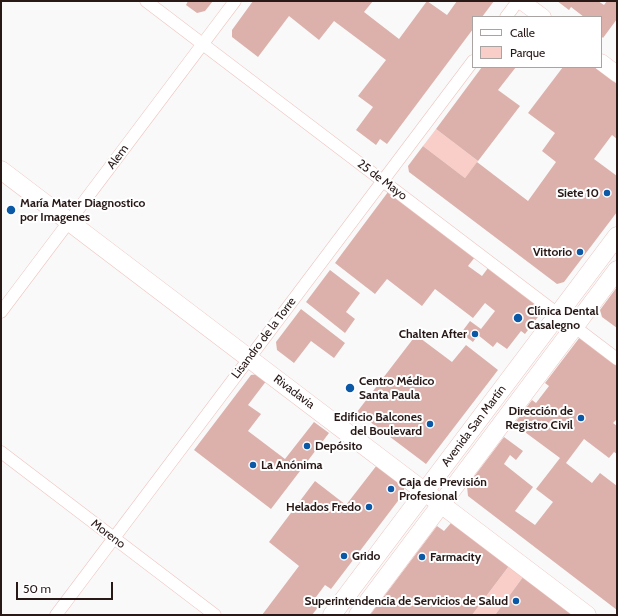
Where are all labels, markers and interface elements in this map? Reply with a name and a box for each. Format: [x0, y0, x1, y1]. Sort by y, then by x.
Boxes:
legend [472, 16, 602, 68]
text: Calle [510, 25, 535, 40]
text: Parque [510, 45, 545, 60]
street label: Alem [104, 142, 132, 172]
street label: 25 de Mayo [354, 157, 410, 203]
place label: Siete 10 [557, 186, 599, 200]
marker: Siete 10 [602, 188, 612, 198]
place label: María Mater Diagnostico por Imagenes [20, 196, 145, 224]
marker: María Mater Diagnostico por Imagenes [5, 204, 17, 216]
place label: Vittorio [533, 245, 572, 259]
marker: Vittorio [575, 247, 585, 257]
street label: Lisandro de la Torre [229, 295, 299, 381]
place label: Clínica Dental Casalegno [527, 304, 599, 332]
marker: Clínica Dental Casalegno [512, 312, 524, 324]
place label: Chalten After [399, 327, 467, 341]
marker: Chalten After [470, 329, 480, 339]
street label: Rivadavia [271, 372, 317, 412]
place label: Centro Médico Santa Paula [359, 374, 434, 402]
marker: Centro Médico Santa Paula [344, 382, 356, 394]
street label: Avenida San Martín [439, 383, 509, 469]
place label: Dirección de Registro Civil [505, 404, 573, 432]
place label: Edificio Balcones del Boulevard [334, 410, 422, 438]
marker: Dirección de Registro Civil [576, 413, 586, 423]
marker: Edificio Balcones del Boulevard [425, 419, 435, 429]
place label: Depósito [315, 439, 362, 453]
marker: Depósito [302, 441, 312, 451]
place label: La Anónima [261, 458, 323, 472]
marker: La Anónima [248, 460, 258, 470]
place label: Caja de Previsión Profesional [399, 475, 487, 503]
marker: Caja de Previsión Profesional [386, 484, 396, 494]
place label: Helados Fredo [286, 500, 361, 514]
marker: Helados Fredo [364, 502, 374, 512]
street label: Moreno [88, 516, 128, 552]
place label: Grido [352, 549, 380, 563]
place label: Farmacity [430, 550, 481, 564]
marker: Grido [339, 551, 349, 561]
marker: Farmacity [417, 552, 427, 562]
scale bar [18, 574, 115, 600]
text: 50 m [23, 581, 51, 596]
place label: Superintendencia de Servicios de Salud [305, 594, 508, 608]
marker: Superintendencia de Servicios de Salud [511, 596, 521, 606]

